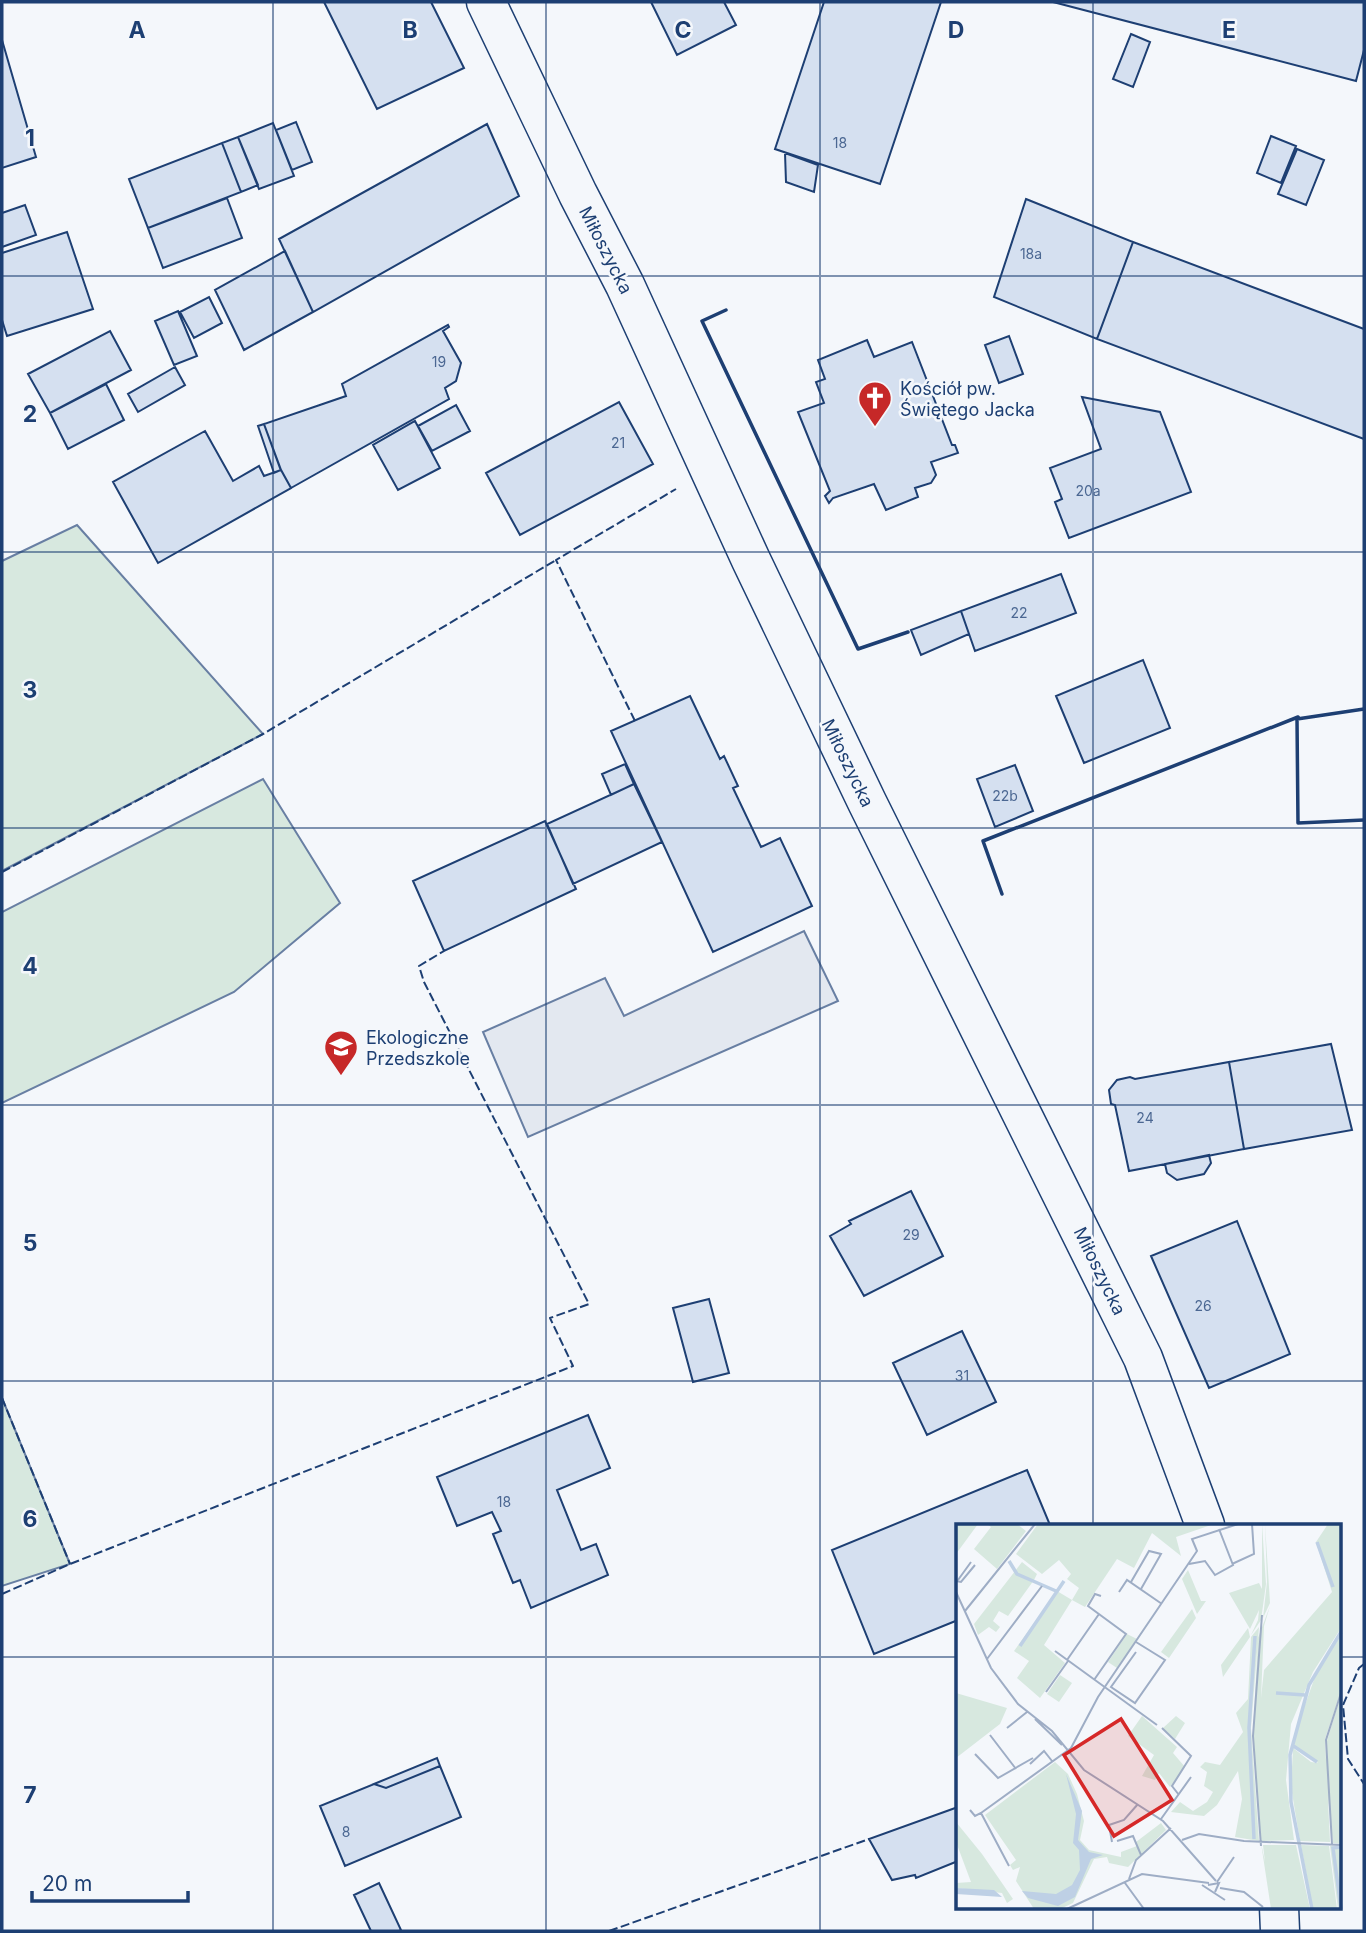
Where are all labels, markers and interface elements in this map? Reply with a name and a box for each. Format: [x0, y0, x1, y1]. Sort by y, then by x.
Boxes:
text: A [128, 16, 146, 44]
text: B [402, 16, 418, 44]
text: C [674, 16, 692, 44]
text: D [948, 16, 964, 44]
text: E [1222, 16, 1236, 44]
text: 1 [25, 124, 35, 152]
house number: 18 [833, 134, 847, 151]
street label: Miłoszycka [575, 203, 637, 297]
house number: 18a [1020, 245, 1042, 262]
house number: 19 [432, 353, 446, 370]
place label: Kościół pw. Świętego Jacka [900, 378, 1035, 420]
church icon: Kościół pw. Świętego Jacka [856, 379, 894, 428]
text: 2 [23, 400, 37, 428]
house number: 21 [611, 434, 625, 451]
house number: 20a [1075, 482, 1101, 499]
house number: 22 [1010, 604, 1028, 621]
text: 3 [23, 676, 37, 704]
street label: Miłoszycka [818, 716, 878, 810]
house number: 22b [992, 787, 1018, 804]
text: 4 [22, 952, 38, 980]
place label: Ekologiczne Przedszkole [366, 1027, 470, 1069]
school or university icon: Ekologiczne Przedszkole [322, 1028, 360, 1077]
house number: 24 [1136, 1109, 1154, 1126]
street label: Miłoszycka [1070, 1224, 1130, 1318]
house number: 29 [902, 1226, 920, 1243]
text: 5 [23, 1229, 37, 1257]
house number: 26 [1194, 1297, 1212, 1314]
house number: 31 [955, 1367, 969, 1384]
house number: 18 [497, 1493, 511, 1510]
text: 6 [23, 1505, 37, 1533]
inset map [956, 1524, 1342, 1909]
text: 7 [23, 1781, 37, 1809]
house number: 8 [342, 1823, 350, 1840]
scale bar [32, 1860, 187, 1904]
text: 20 m [42, 1871, 92, 1896]

